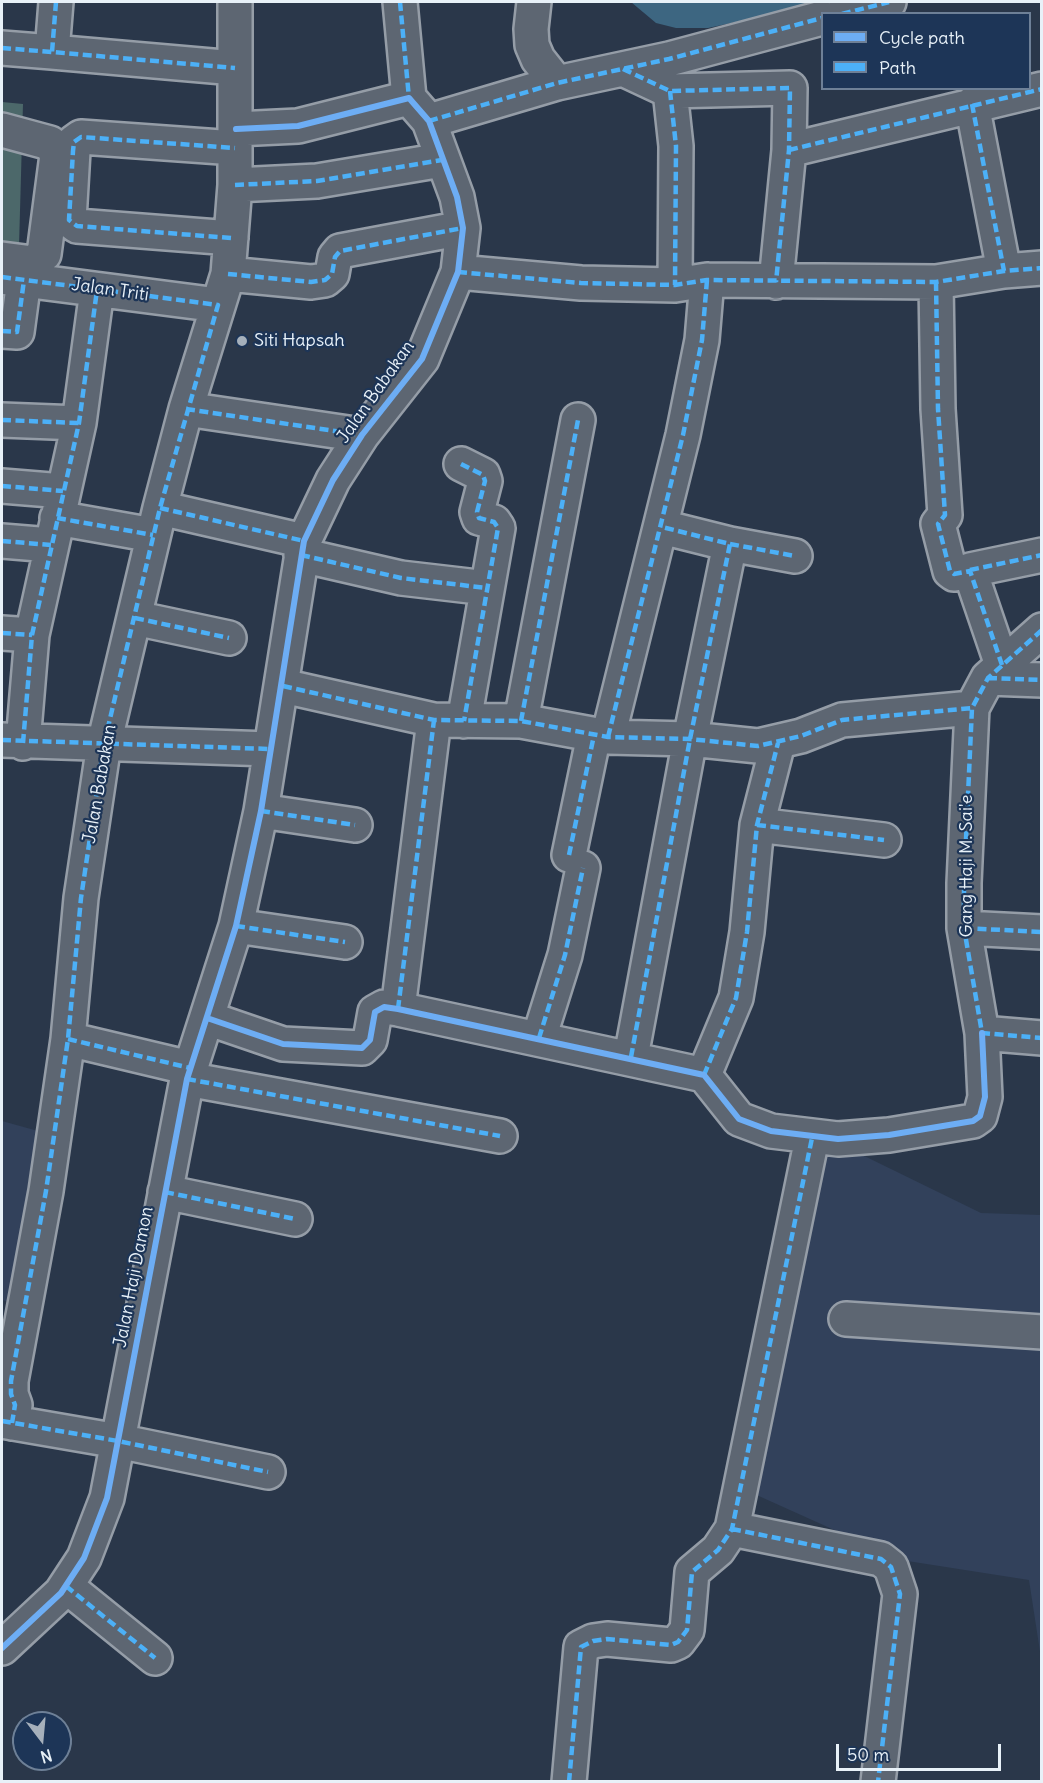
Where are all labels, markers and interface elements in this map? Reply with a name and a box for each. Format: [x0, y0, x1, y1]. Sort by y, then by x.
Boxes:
legend [821, 12, 1031, 90]
text: Cycle path [879, 26, 965, 49]
text: Path [879, 56, 916, 79]
street label: Jalan Triti [70, 274, 150, 306]
place label: Siti Hapsah [254, 330, 345, 352]
marker: Siti Hapsah [235, 334, 249, 348]
street label: Jalan Babakan [333, 336, 419, 448]
street label: Jalan Babakan [79, 723, 121, 845]
street label: Gang Haji M. Sai'e [956, 794, 978, 938]
street label: Jalan Haji Damon [110, 1205, 158, 1349]
north arrow [12, 1711, 72, 1771]
scale bar [839, 1732, 1004, 1770]
text: 50 m [847, 1743, 889, 1766]
text: N [38, 1745, 54, 1768]

